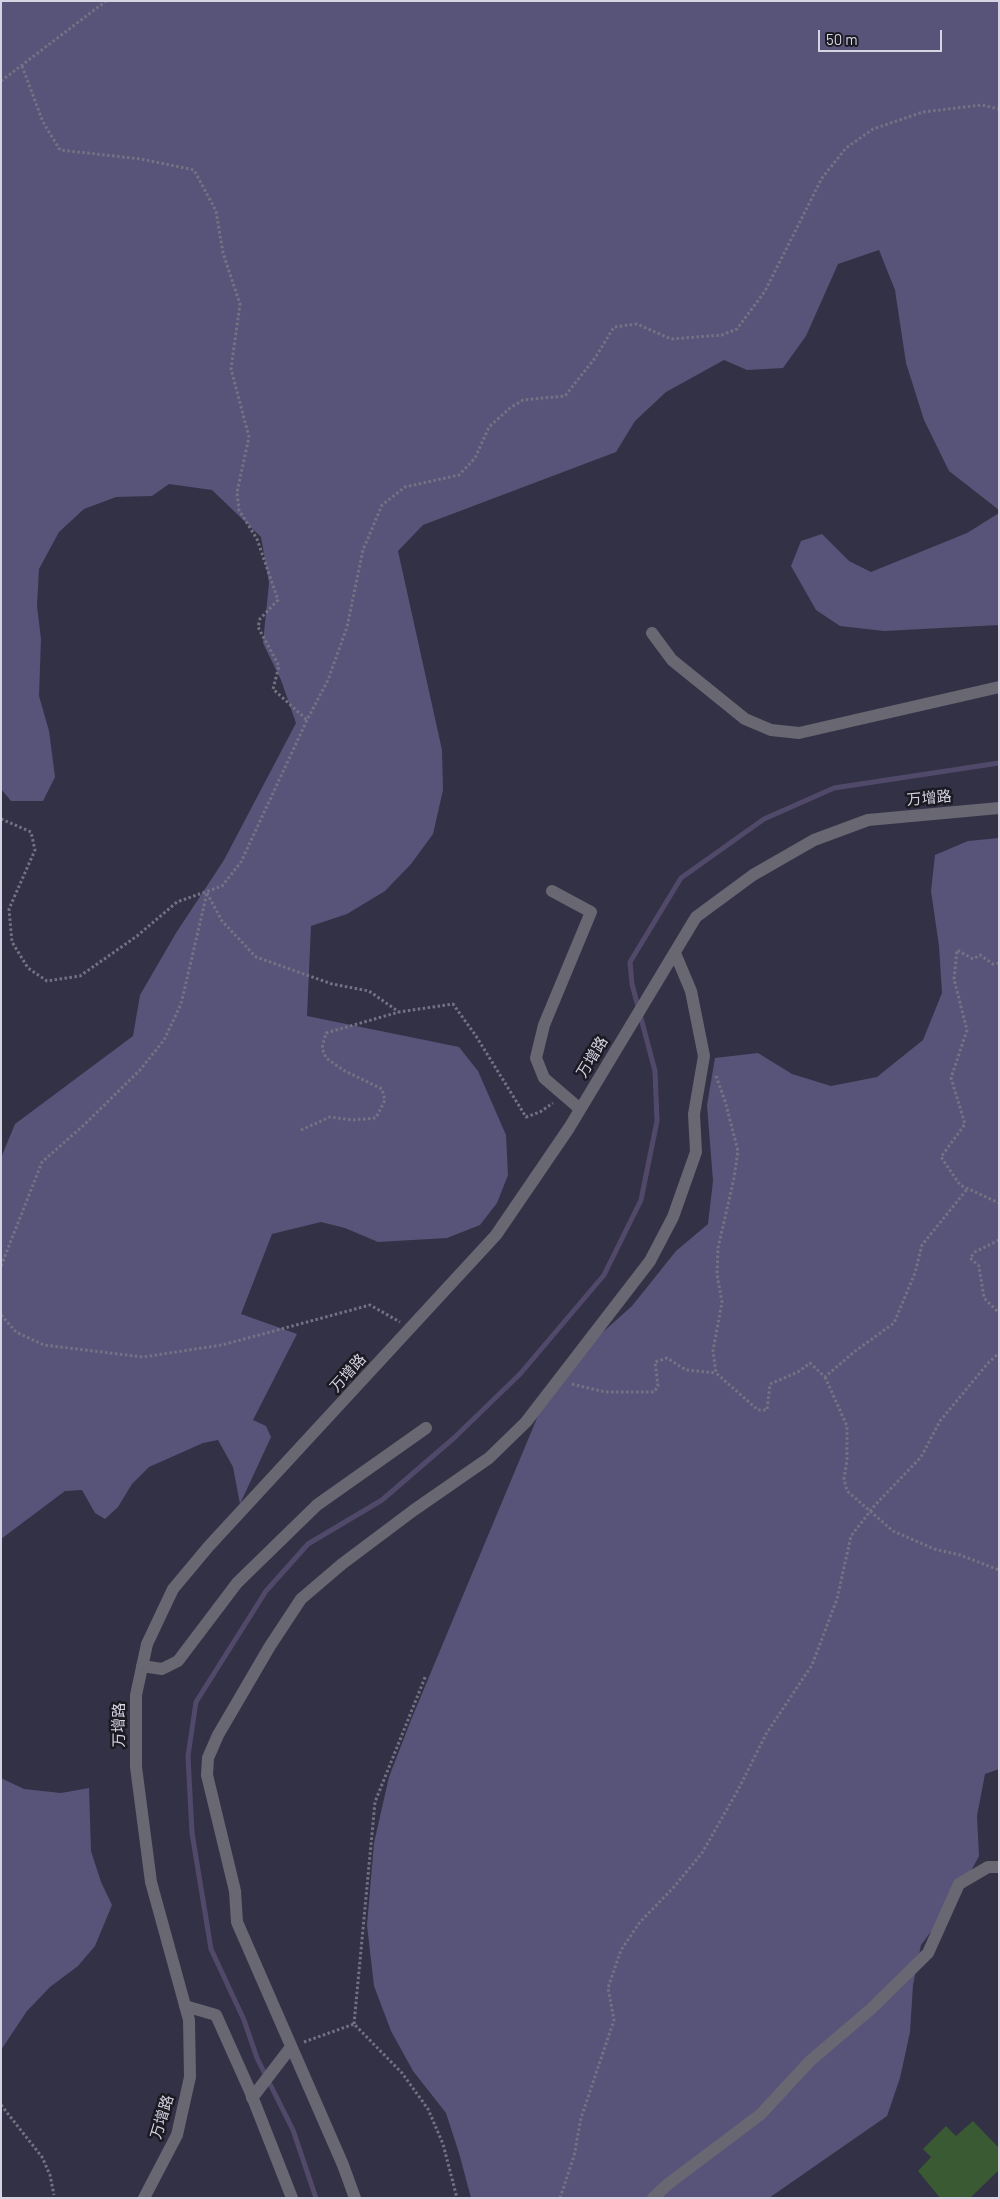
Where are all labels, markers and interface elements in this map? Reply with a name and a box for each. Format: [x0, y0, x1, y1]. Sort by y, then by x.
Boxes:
scale bar [820, 20, 944, 52]
text: 50 m [826, 30, 858, 48]
street label: 万增路 [906, 787, 952, 809]
street label: 万增路 [573, 1033, 611, 1081]
street label: 万增路 [326, 1350, 370, 1396]
street label: 万增路 [110, 1703, 128, 1747]
street label: 万增路 [147, 2093, 177, 2141]

